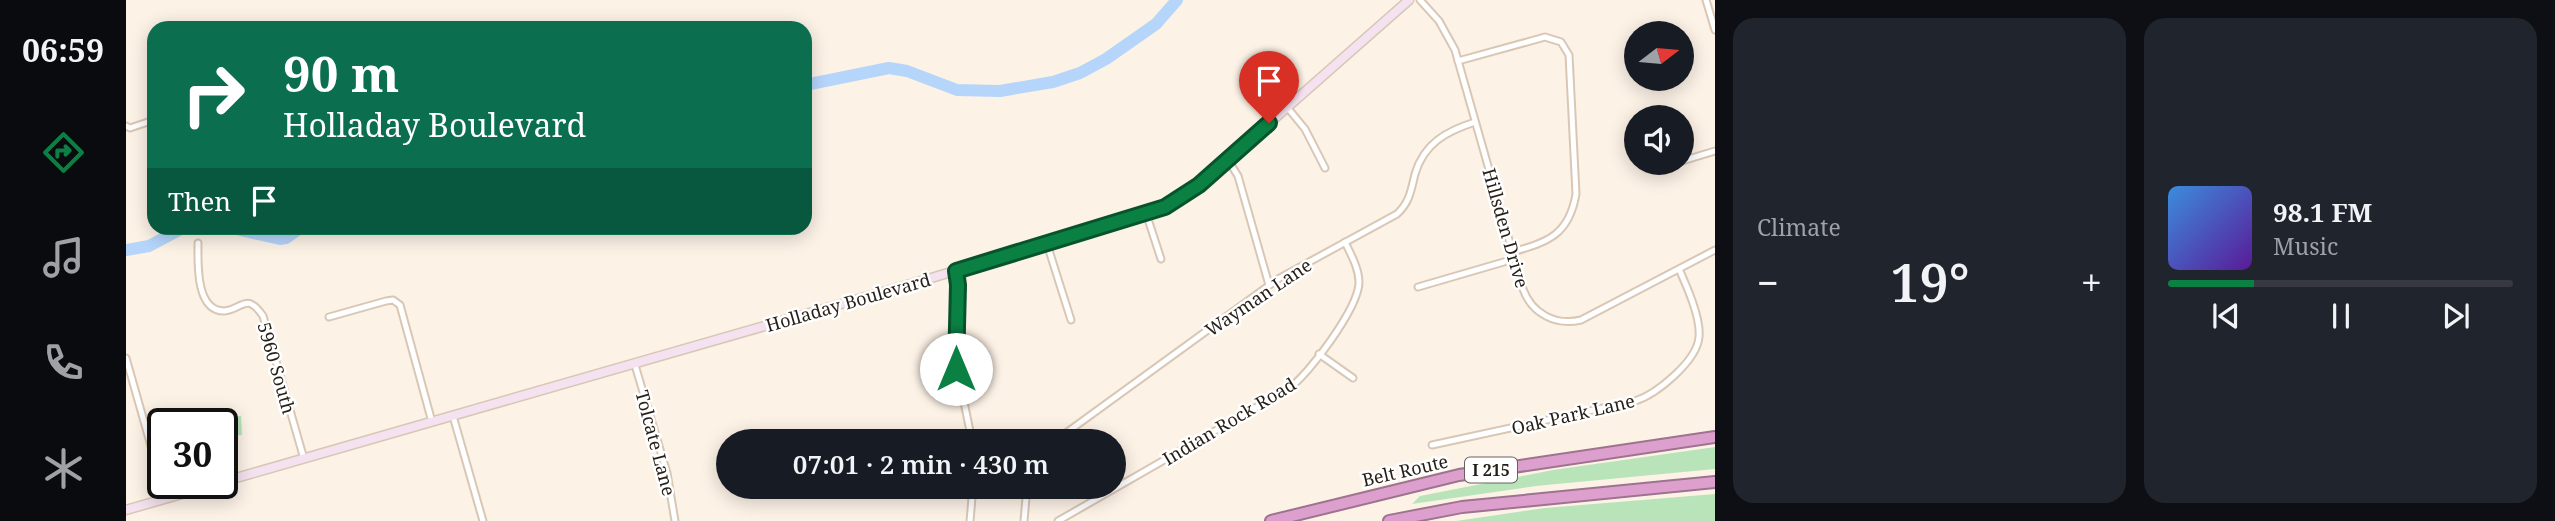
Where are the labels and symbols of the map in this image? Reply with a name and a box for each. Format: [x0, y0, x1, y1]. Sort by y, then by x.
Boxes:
north arrow [1624, 21, 1694, 91]
pin [1239, 51, 1299, 123]
street label: Hillsden Drive [1477, 165, 1535, 291]
street label: Wayman Lane [1200, 253, 1316, 341]
street label: Holladay Boulevard [763, 267, 933, 337]
street label: 5960 South [252, 319, 302, 417]
position arrow [919, 332, 993, 406]
street label: Indian Rock Road [1158, 372, 1300, 470]
street label: Tolcate Lane [630, 388, 682, 498]
street label: Oak Park Lane [1509, 388, 1637, 440]
speed limit sign: 30 [147, 408, 238, 499]
street label: Belt Route [1360, 448, 1450, 492]
road number: I 215 [1465, 457, 1517, 482]

